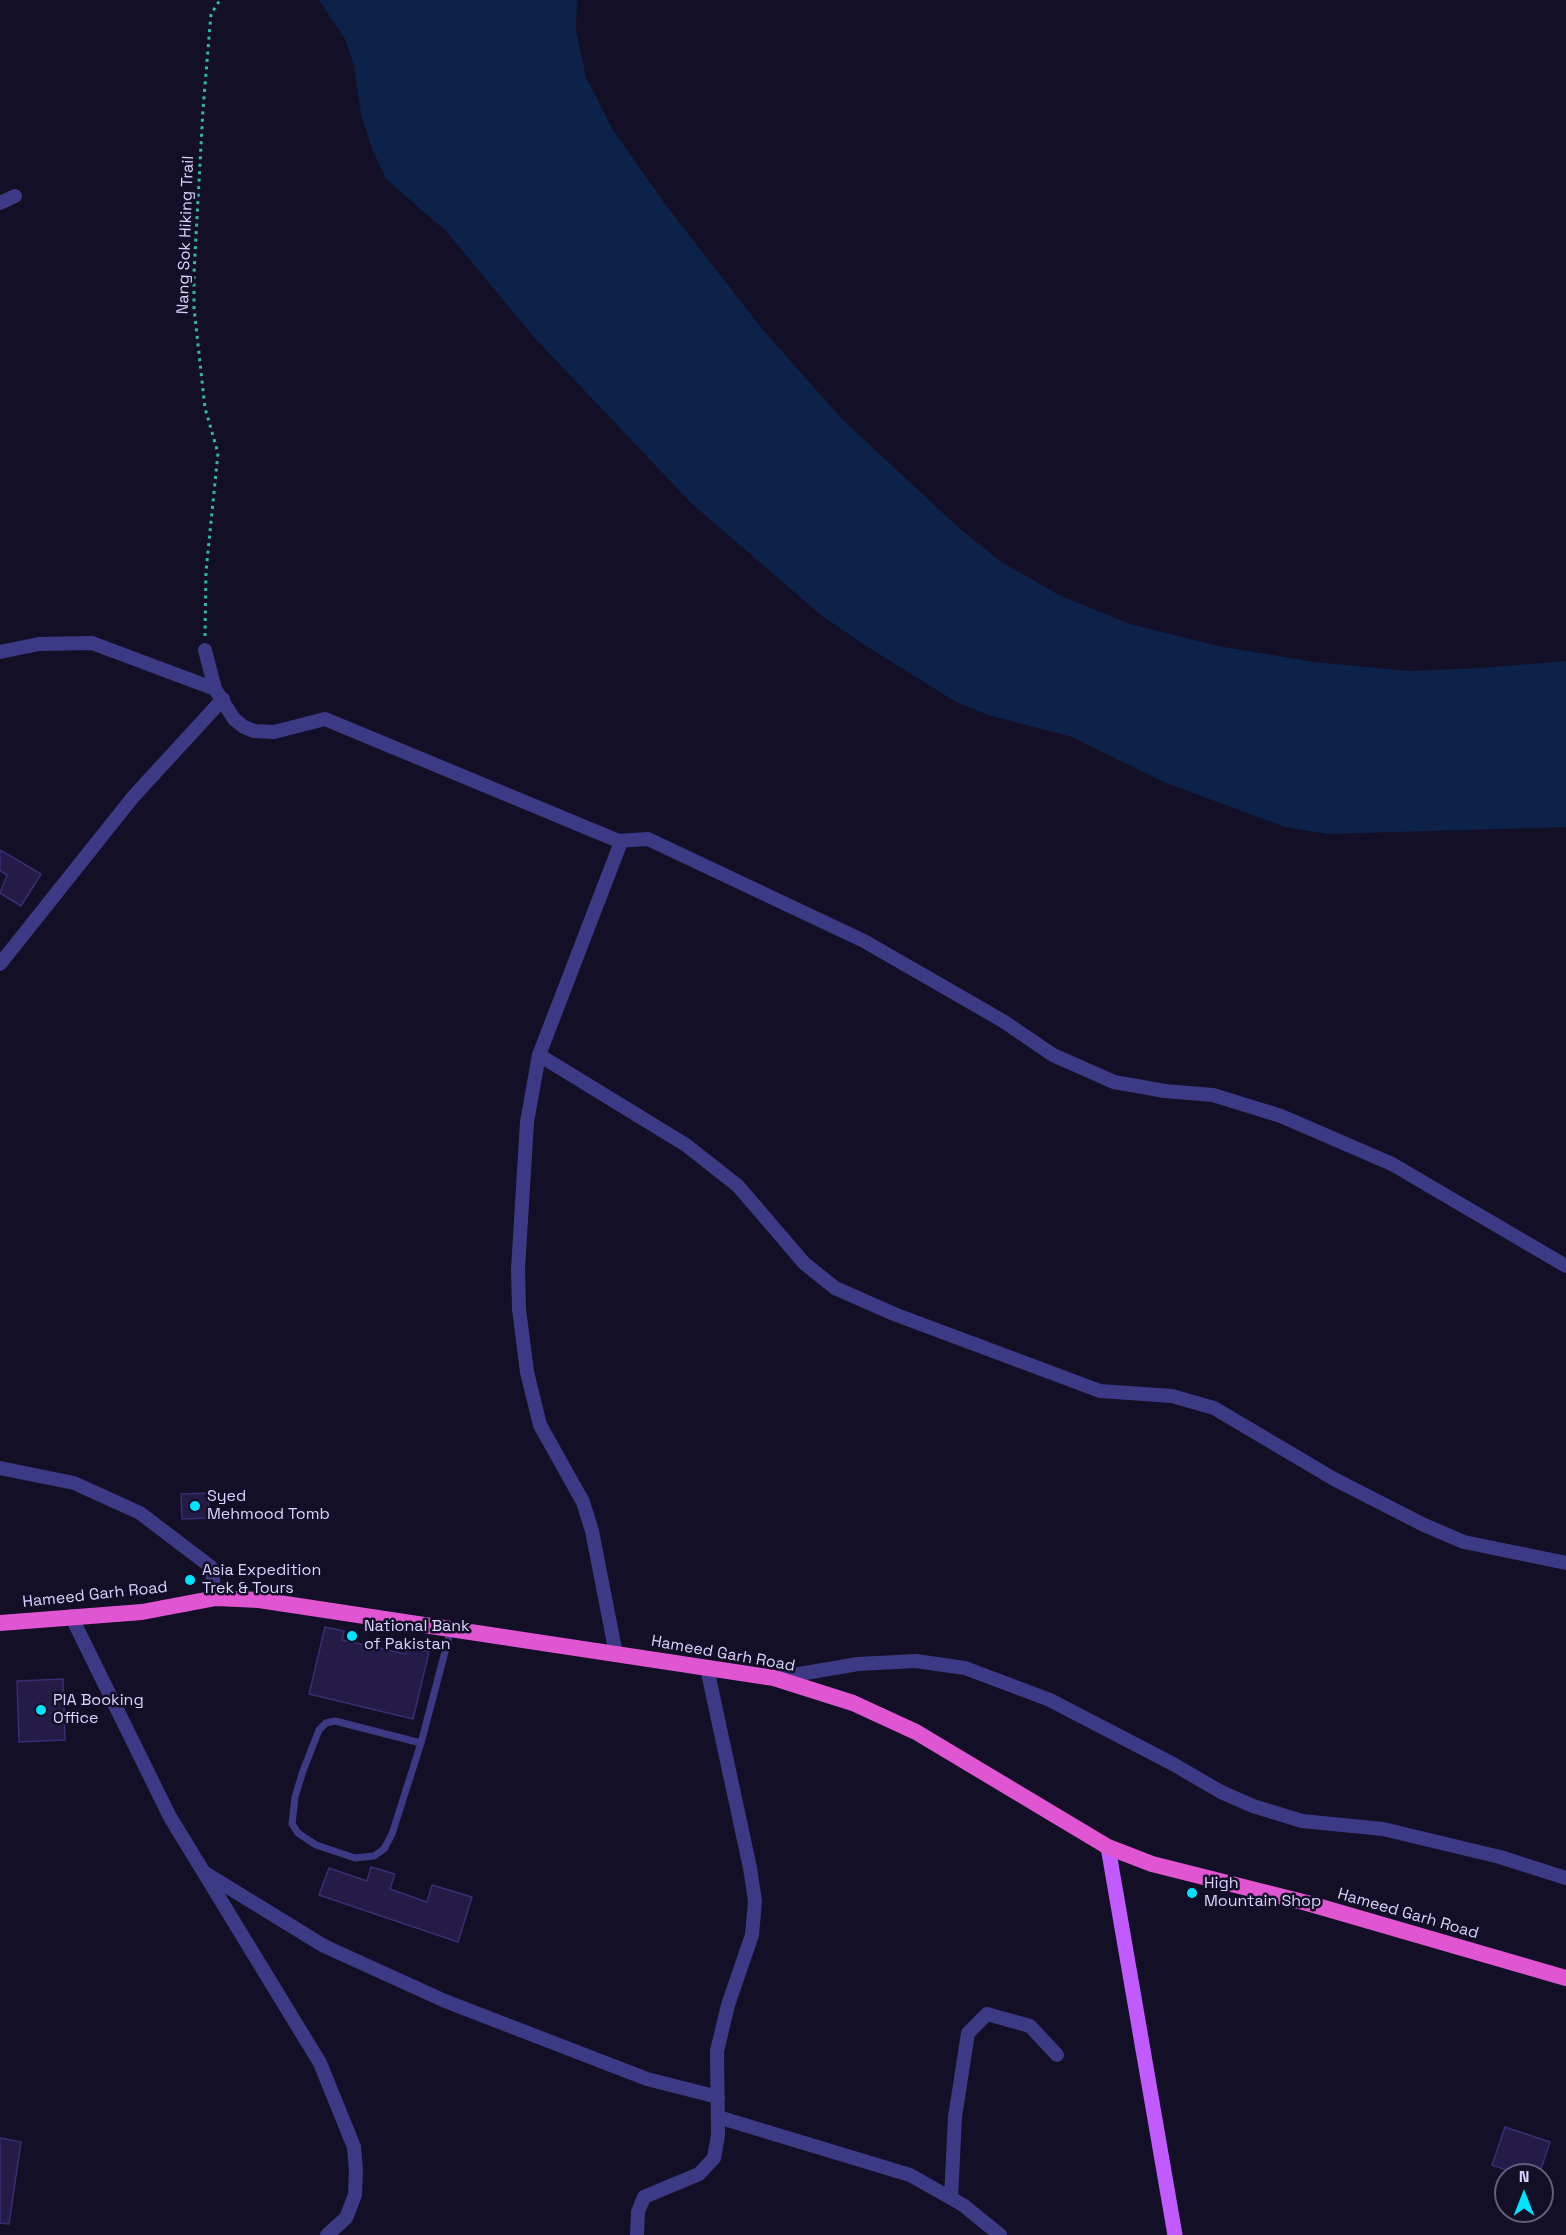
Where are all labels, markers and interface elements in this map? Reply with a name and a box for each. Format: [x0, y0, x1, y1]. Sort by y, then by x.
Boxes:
street label: Nang Sok Hiking Trail [174, 155, 198, 315]
place label: Syed Mehmood Tomb [207, 1487, 330, 1525]
marker: Syed Mehmood Tomb [188, 1499, 202, 1513]
place label: Asia Expedition Trek & Tours [202, 1561, 321, 1599]
marker: Asia Expedition Trek & Tours [183, 1573, 197, 1587]
street label: Hameed Garh Road [21, 1578, 169, 1612]
place label: National Bank of Pakistan [364, 1617, 470, 1655]
marker: National Bank of Pakistan [345, 1629, 359, 1643]
street label: Hameed Garh Road [650, 1632, 796, 1676]
place label: PIA Booking Office [53, 1691, 144, 1729]
marker: PIA Booking Office [34, 1703, 48, 1717]
place label: High Mountain Shop [1204, 1874, 1321, 1912]
street label: Hameed Garh Road [1335, 1885, 1481, 1943]
marker: High Mountain Shop [1185, 1886, 1199, 1900]
north arrow [1494, 2163, 1554, 2223]
text: N [1519, 2166, 1529, 2187]

